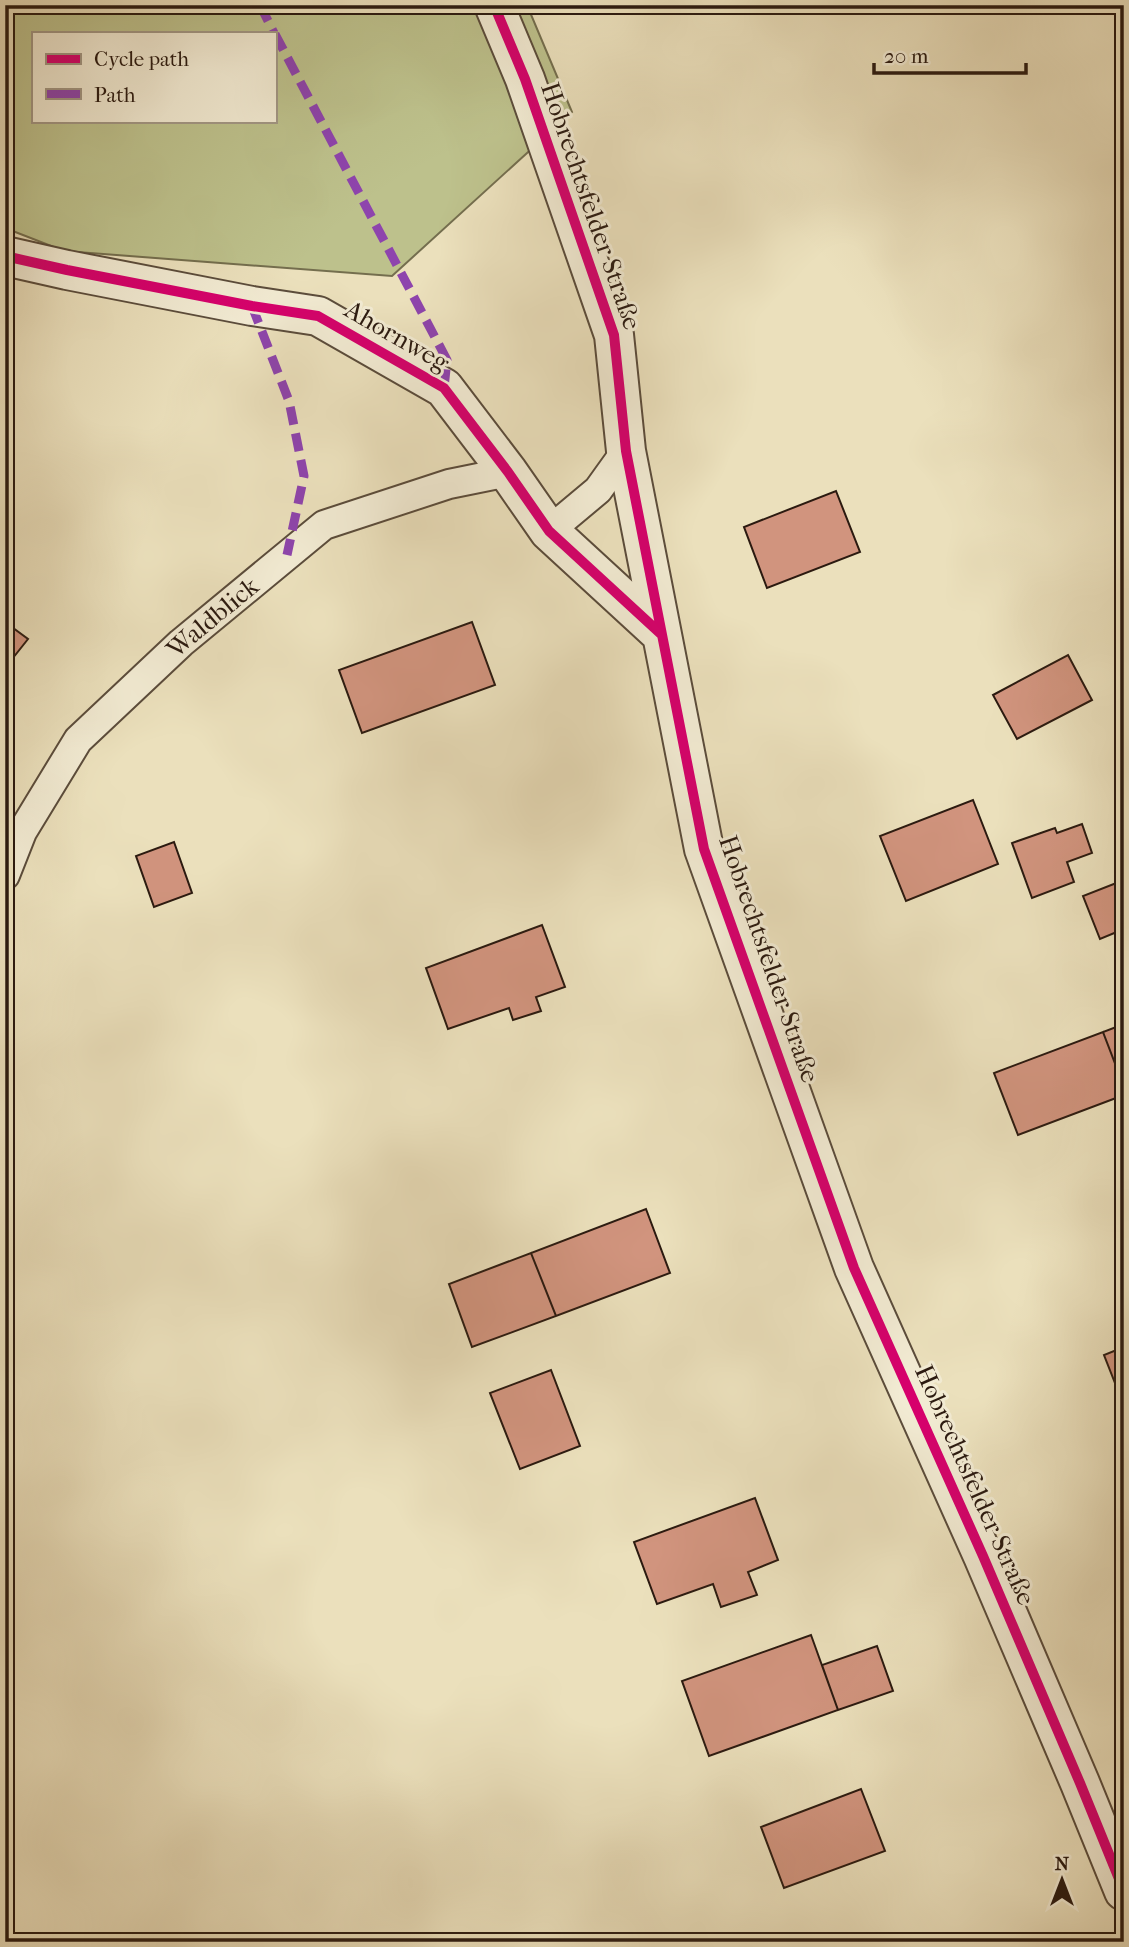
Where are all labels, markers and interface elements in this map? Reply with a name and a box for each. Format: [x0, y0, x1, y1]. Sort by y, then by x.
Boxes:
legend [32, 32, 276, 122]
scale bar [874, 32, 1026, 76]
text: 20 m [884, 44, 929, 68]
text: Cycle path [94, 47, 189, 71]
street label: Hobrechtsfelder Straße [534, 78, 648, 334]
text: Path [94, 83, 136, 107]
street label: Ahornweg [338, 293, 456, 379]
street label: Waldblick [159, 570, 265, 665]
street label: Hobrechtsfelder Straße [712, 831, 826, 1087]
street label: Hobrechtsfelder Straße [908, 1360, 1042, 1610]
north arrow [1028, 1846, 1098, 1916]
text: N [1055, 1853, 1070, 1875]

